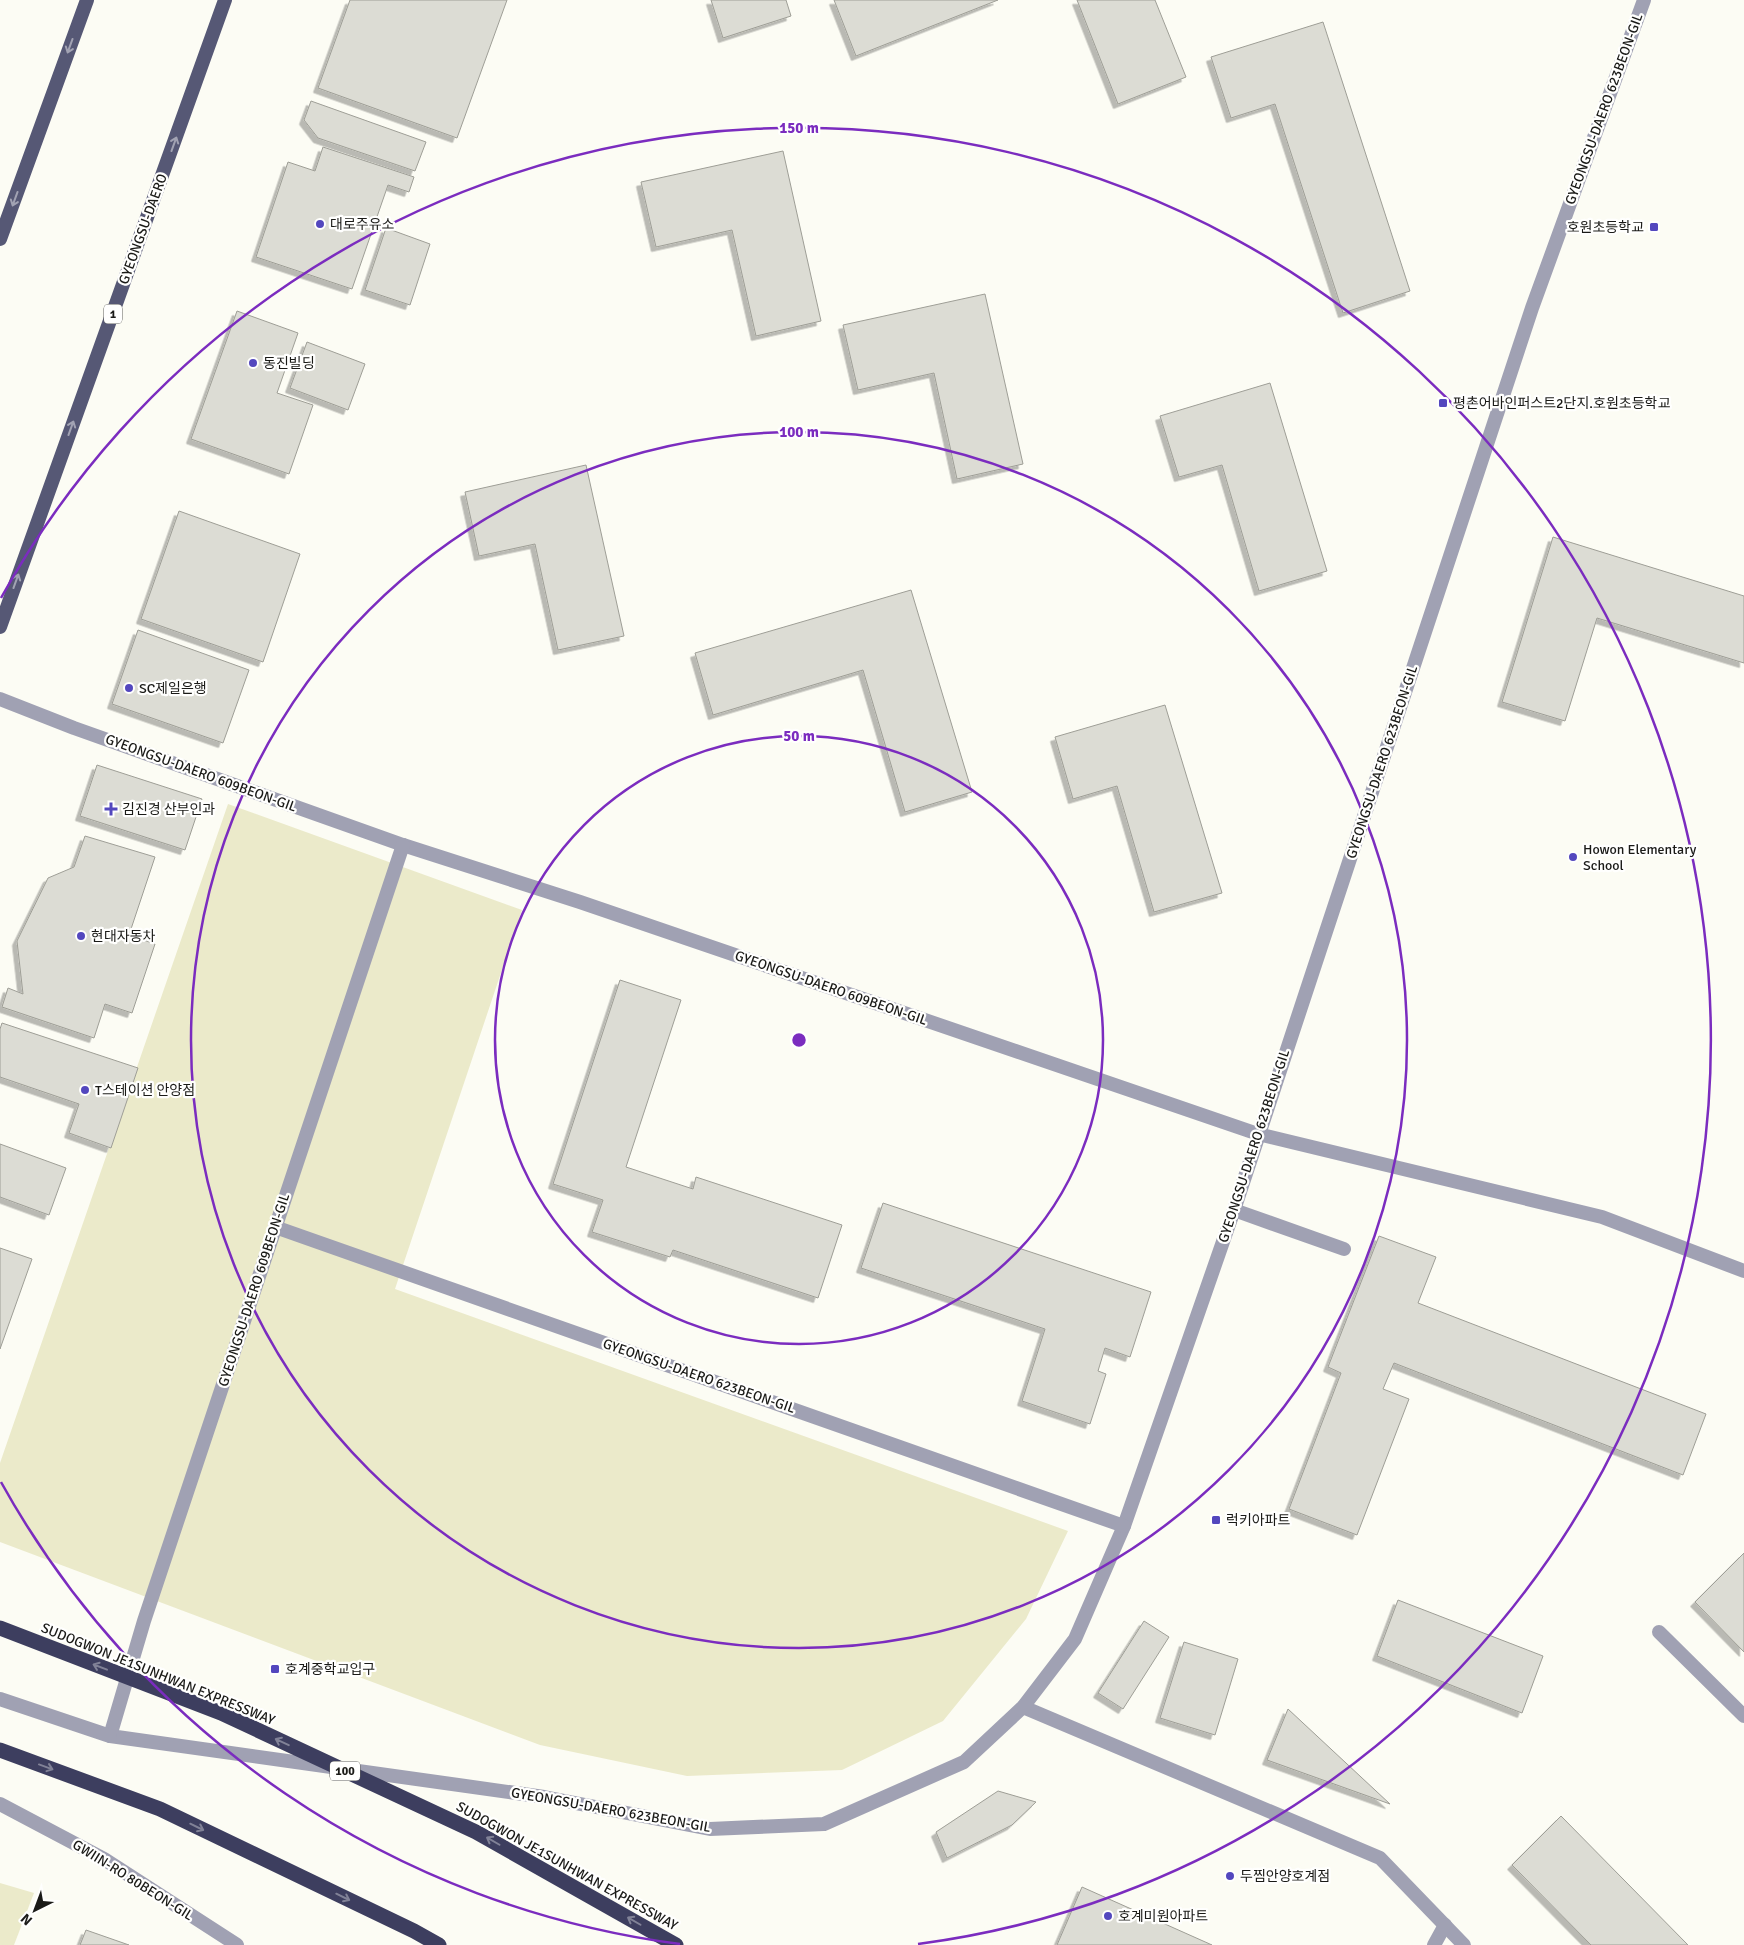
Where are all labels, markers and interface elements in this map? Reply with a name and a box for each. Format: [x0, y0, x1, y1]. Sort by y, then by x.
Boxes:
street label: GYEONGSU-DAERO 623BEON-GIL [1561, 11, 1647, 207]
one-way arrow [65, 38, 74, 53]
text: 150 m [779, 119, 819, 137]
one-way arrow [170, 136, 179, 152]
street label: GYEONGSU-DAERO [115, 171, 171, 287]
one-way arrow [10, 190, 19, 206]
place label: 대로주유소 [330, 216, 395, 233]
marker: 대로주유소 [314, 218, 326, 230]
place label: 호원초등학교 [1567, 219, 1644, 236]
marker: 호원초등학교 [1648, 221, 1660, 233]
road number: 1 [104, 304, 122, 324]
place label: 동진빌딩 [263, 355, 315, 372]
marker: 동진빌딩 [247, 357, 259, 369]
place label: 평촌어바인퍼스트2단지.호원초등학교 [1453, 395, 1670, 412]
marker: 평촌어바인퍼스트2단지.호원초등학교 [1437, 397, 1449, 409]
one-way arrow [67, 421, 76, 437]
text: 100 m [779, 423, 819, 441]
one-way arrow [12, 574, 22, 590]
street label: GYEONGSU-DAERO 623BEON-GIL [1343, 663, 1421, 861]
place label: SC제일은행 [139, 680, 207, 697]
marker: SC제일은행 [123, 682, 135, 694]
text: 50 m [783, 727, 815, 745]
street label: GYEONGSU-DAERO 609BEON-GIL [103, 730, 299, 816]
place label: 김진경 산부인과 [122, 801, 215, 818]
marker: 김진경 산부인과 [104, 802, 118, 816]
place label: Howon Elementary School [1583, 841, 1697, 874]
marker: Howon Elementary School [1567, 851, 1579, 863]
place label: 현대자동차 [91, 928, 156, 945]
marker: 현대자동차 [75, 930, 87, 942]
street label: GYEONGSU-DAERO 609BEON-GIL [733, 947, 929, 1029]
centre of rings [790, 1031, 808, 1049]
street label: GYEONGSU-DAERO 623BEON-GIL [1215, 1047, 1293, 1245]
place label: T스테이션 안양점 [95, 1082, 195, 1099]
marker: T스테이션 안양점 [79, 1084, 91, 1096]
street label: GYEONGSU-DAERO 609BEON-GIL [215, 1191, 293, 1389]
street label: GYEONGSU-DAERO 623BEON-GIL [601, 1335, 797, 1417]
place label: 럭키아파트 [1226, 1512, 1291, 1529]
marker: 럭키아파트 [1210, 1514, 1222, 1526]
street label: SUDOGWON JE1SUNHWAN EXPRESSWAY [39, 1619, 277, 1729]
one-way arrow [93, 1661, 108, 1671]
place label: 호계중학교입구 [285, 1661, 375, 1678]
marker: 호계중학교입구 [269, 1663, 281, 1675]
one-way arrow [275, 1736, 290, 1746]
road number: 100 [330, 1762, 360, 1780]
one-way arrow [37, 1763, 53, 1772]
street label: GYEONGSU-DAERO 623BEON-GIL [510, 1784, 712, 1836]
street label: SUDOGWON JE1SUNHWAN EXPRESSWAY [453, 1798, 681, 1934]
one-way arrow [189, 1822, 204, 1832]
street label: GWIIN-RO 80BEON-GIL [69, 1836, 197, 1924]
one-way arrow [485, 1836, 500, 1846]
place label: 두찜안양호계점 [1240, 1868, 1330, 1885]
marker: 두찜안양호계점 [1224, 1870, 1236, 1882]
north arrow [10, 1885, 60, 1935]
one-way arrow [335, 1893, 350, 1902]
place label: 호계미원아파트 [1118, 1908, 1208, 1925]
text: N [17, 1910, 36, 1929]
marker: 호계미원아파트 [1102, 1910, 1114, 1922]
one-way arrow [627, 1916, 642, 1925]

